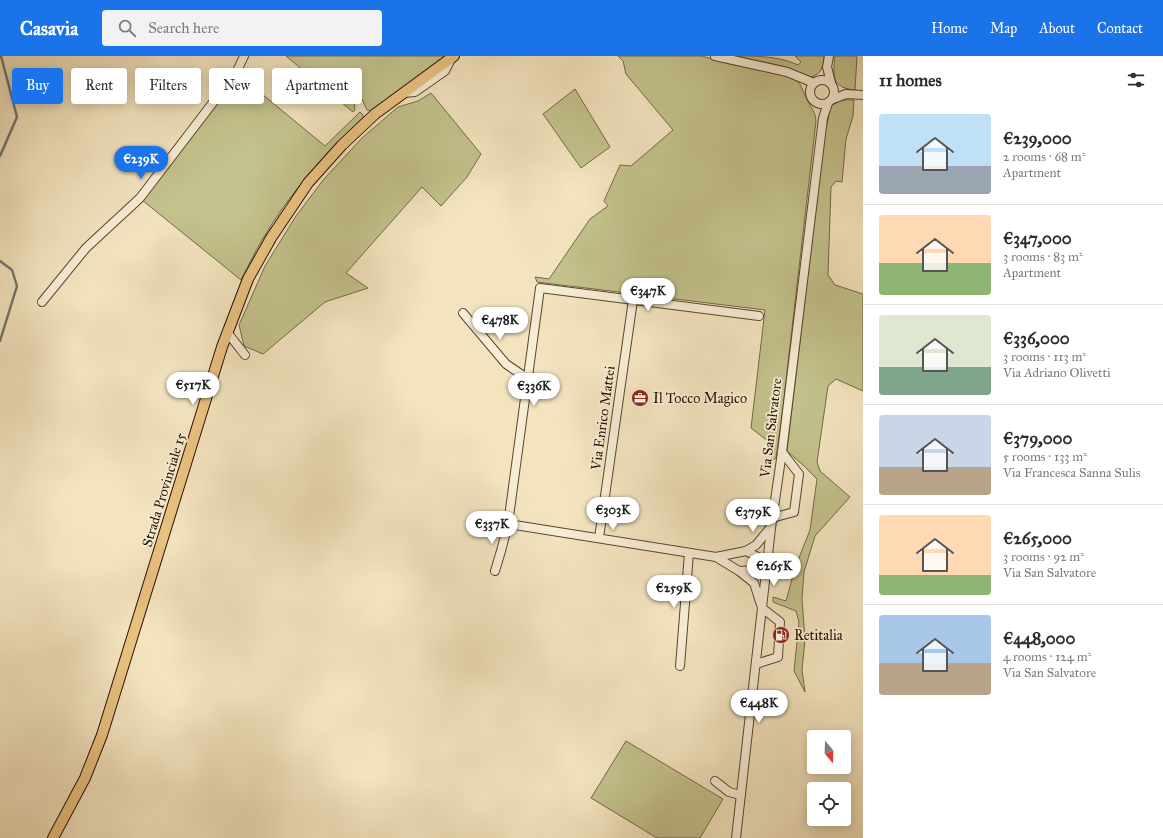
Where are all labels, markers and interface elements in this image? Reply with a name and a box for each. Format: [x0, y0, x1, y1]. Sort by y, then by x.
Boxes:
search box [102, 10, 382, 46]
text: Casavia [20, 17, 78, 40]
icon: search [116, 17, 138, 39]
text: Search here [148, 19, 219, 37]
text: Home [931, 20, 968, 37]
text: Map [990, 20, 1017, 37]
text: About [1039, 20, 1075, 37]
text: Contact [1097, 20, 1143, 37]
chip: Buy [12, 68, 63, 104]
chip: Rent [71, 68, 127, 104]
chip: Filters [135, 68, 201, 104]
chip: New [209, 68, 264, 104]
chip: Apartment [272, 68, 362, 104]
icon: filters [1125, 69, 1147, 91]
text: 11 homes [879, 70, 942, 91]
text: €239,000 [1003, 128, 1072, 149]
icon: home [911, 130, 959, 178]
pin: €239K [113, 146, 169, 180]
text: 2 rooms · 68 m² [1003, 149, 1085, 165]
text: €239K [123, 151, 159, 167]
text: Apartment [1003, 165, 1061, 181]
text: €347,000 [1003, 228, 1072, 249]
icon: home [911, 231, 959, 279]
text: 3 rooms · 83 m² [1003, 249, 1083, 265]
text: Apartment [1003, 265, 1061, 281]
pin: €347K [620, 278, 676, 312]
text: €347K [630, 283, 666, 299]
pin: €478K [472, 307, 528, 341]
text: €478K [481, 312, 519, 328]
text: €336,000 [1003, 328, 1070, 349]
icon: home [911, 331, 959, 379]
text: 3 rooms · 113 m² [1003, 349, 1086, 365]
street label: Via Enrico Mattei [587, 365, 619, 472]
text: Via Adriano Olivetti [1003, 365, 1111, 381]
pin: €517K [165, 372, 221, 406]
pin: €336K [506, 373, 562, 407]
text: €517K [175, 377, 211, 393]
street label: Via San Salvatore [756, 377, 786, 480]
text: €336K [517, 378, 551, 394]
office icon: Il Tocco Magico [630, 388, 650, 408]
place label: Il Tocco Magico [653, 390, 747, 407]
text: €379,000 [1003, 428, 1072, 449]
street label: Strada Provinciale 15 [139, 430, 190, 549]
icon: home [911, 431, 959, 479]
text: 5 rooms · 133 m² [1003, 449, 1087, 465]
text: Via Francesca Sanna Sulis [1003, 465, 1140, 481]
pin: €303K [585, 497, 641, 531]
pin: €379K [725, 499, 781, 533]
text: €303K [595, 502, 631, 518]
text: €379K [735, 504, 771, 520]
pin: €337K [464, 511, 520, 545]
text: €337K [475, 516, 509, 532]
text: €265,000 [1003, 528, 1072, 549]
icon: home [911, 531, 959, 579]
text: 3 rooms · 92 m² [1003, 549, 1084, 565]
pin: €265K [746, 553, 802, 587]
text: €265K [756, 558, 792, 574]
text: Via San Salvatore [1003, 565, 1096, 581]
pin: €259K [646, 575, 702, 609]
text: €259K [656, 580, 692, 596]
fuel station icon: Retitalia [771, 625, 791, 645]
place label: Retitalia [794, 627, 843, 644]
text: €448,000 [1003, 628, 1075, 649]
icon: home [911, 631, 959, 679]
text: 4 rooms · 124 m² [1003, 649, 1092, 665]
text: Via San Salvatore [1003, 665, 1096, 681]
pin: €448K [731, 690, 787, 724]
text: €448K [740, 695, 778, 711]
north arrow [807, 730, 851, 774]
map controls [807, 730, 851, 826]
button: locate [807, 782, 851, 826]

